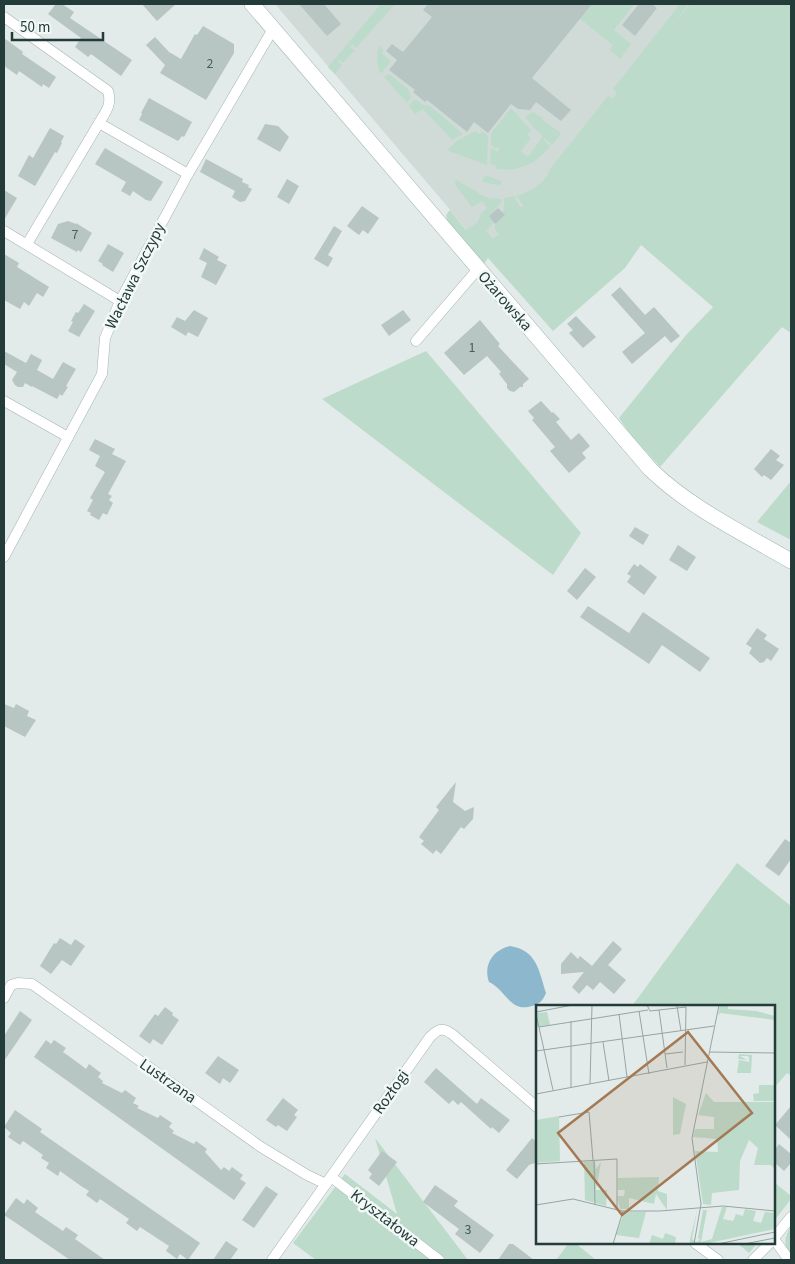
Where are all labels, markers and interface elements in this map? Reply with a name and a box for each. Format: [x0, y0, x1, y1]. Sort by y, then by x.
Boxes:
scale bar [12, 10, 104, 42]
text: 50 m [20, 17, 50, 38]
house number: 2 [207, 54, 214, 74]
street label: Wacława Szczypy [100, 219, 171, 333]
house number: 7 [72, 225, 79, 245]
street label: Ożarowska [473, 266, 537, 336]
house number: 1 [469, 338, 476, 358]
inset map [536, 1005, 775, 1244]
street label: Lustrzana [135, 1053, 201, 1109]
street label: Rozłogi [368, 1065, 414, 1119]
street label: Kryształowa [346, 1184, 424, 1252]
house number: 3 [465, 1220, 472, 1240]

